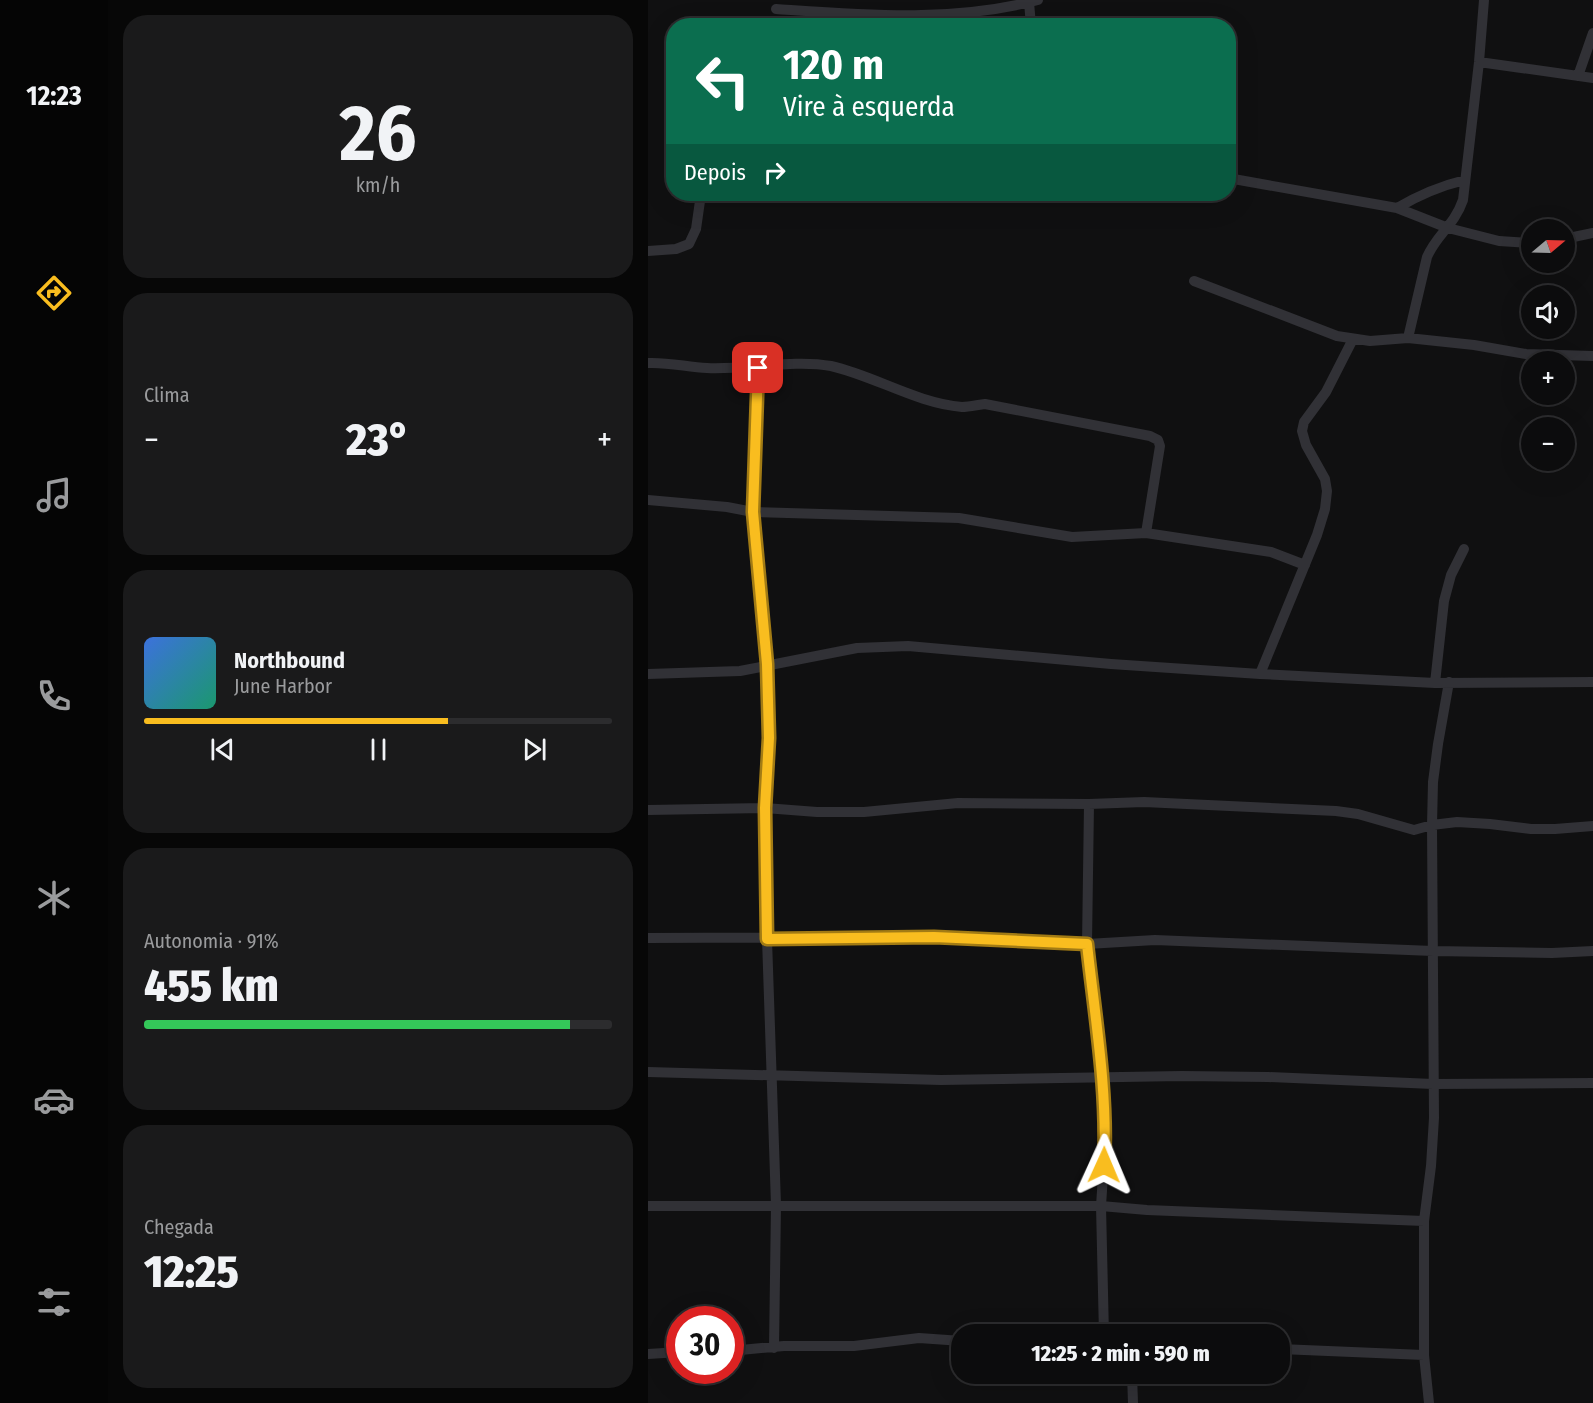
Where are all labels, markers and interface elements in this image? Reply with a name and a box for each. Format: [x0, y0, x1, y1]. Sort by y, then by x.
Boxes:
text: 120 m [783, 40, 884, 90]
icon: left [684, 42, 762, 120]
text: 12:23 [26, 80, 82, 112]
text: 26 [340, 87, 416, 181]
text: Vire à esquerda [783, 91, 955, 123]
icon: right [758, 156, 791, 189]
text: Depois [684, 159, 746, 186]
text: km/h [356, 173, 400, 197]
north arrow [1521, 219, 1575, 273]
map controls [1521, 219, 1575, 471]
icon: directions [33, 272, 75, 314]
button: sound [1521, 285, 1575, 339]
pin [732, 342, 783, 393]
icon: arrive [741, 351, 774, 384]
button: + [1521, 351, 1575, 405]
text: Clima [144, 383, 189, 407]
text: 23° [346, 413, 410, 467]
button: − [1521, 417, 1575, 471]
text: − [144, 420, 159, 460]
text: + [597, 420, 612, 460]
icon: music [33, 474, 75, 516]
text: Northbound [234, 647, 345, 674]
text: June Harbor [234, 674, 332, 698]
icon: phone [33, 675, 75, 717]
icon: previous [206, 733, 239, 766]
icon: pause [362, 733, 395, 766]
icon: next [518, 733, 551, 766]
icon: climate [33, 877, 75, 919]
text: Autonomia · 91% [144, 929, 279, 953]
text: 455 km [144, 959, 279, 1013]
icon: car [33, 1079, 75, 1121]
position arrow [1072, 1133, 1136, 1197]
text: Chegada [144, 1215, 214, 1239]
text: 12:25 [144, 1245, 239, 1299]
icon: filters [33, 1281, 75, 1323]
speed limit sign: 30 [666, 1306, 744, 1384]
text: 12:25 · 2 min · 590 m [1031, 1340, 1210, 1367]

